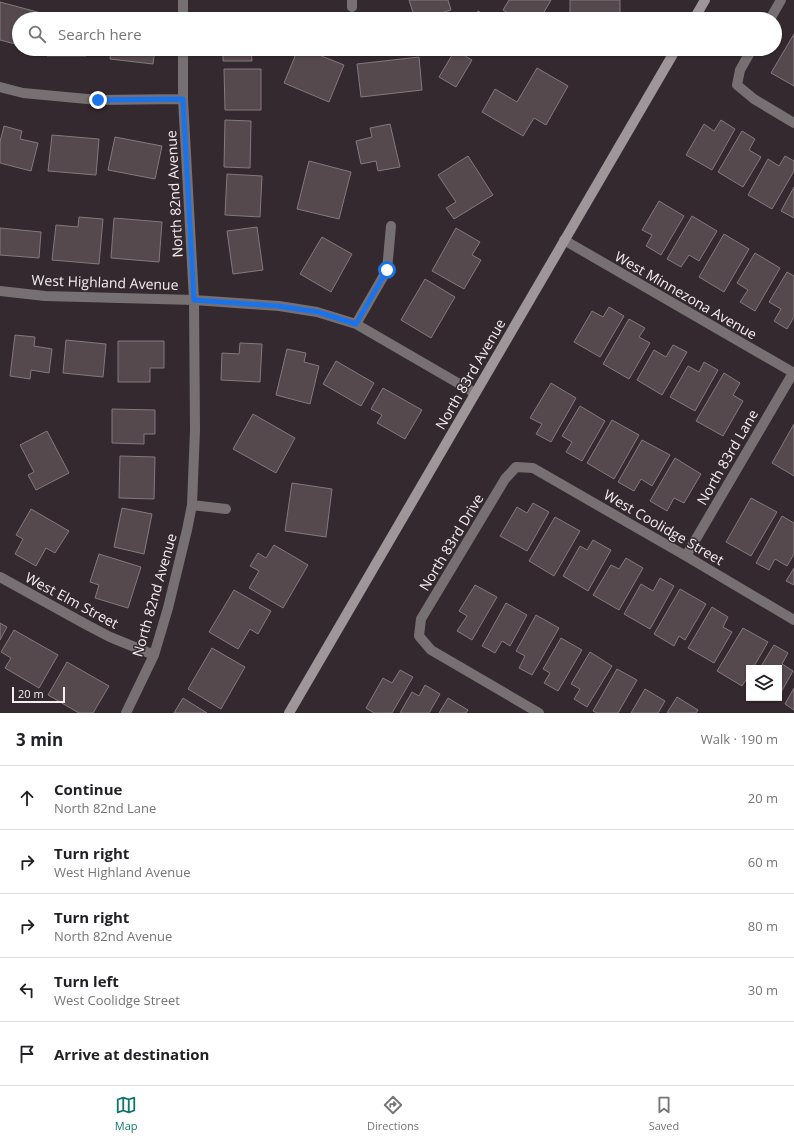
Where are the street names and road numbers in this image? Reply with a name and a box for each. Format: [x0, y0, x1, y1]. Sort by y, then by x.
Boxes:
street label: North 82nd Avenue [161, 130, 187, 258]
street label: West Minnezona Avenue [612, 247, 761, 344]
street label: West Highland Avenue [31, 270, 179, 294]
street label: North 83rd Avenue [431, 315, 509, 433]
street label: North 83rd Lane [692, 406, 762, 508]
street label: West Coolidge Street [601, 485, 727, 569]
street label: North 83rd Drive [415, 490, 488, 594]
street label: North 82nd Avenue [127, 531, 181, 659]
street label: West Elm Street [22, 567, 122, 633]

